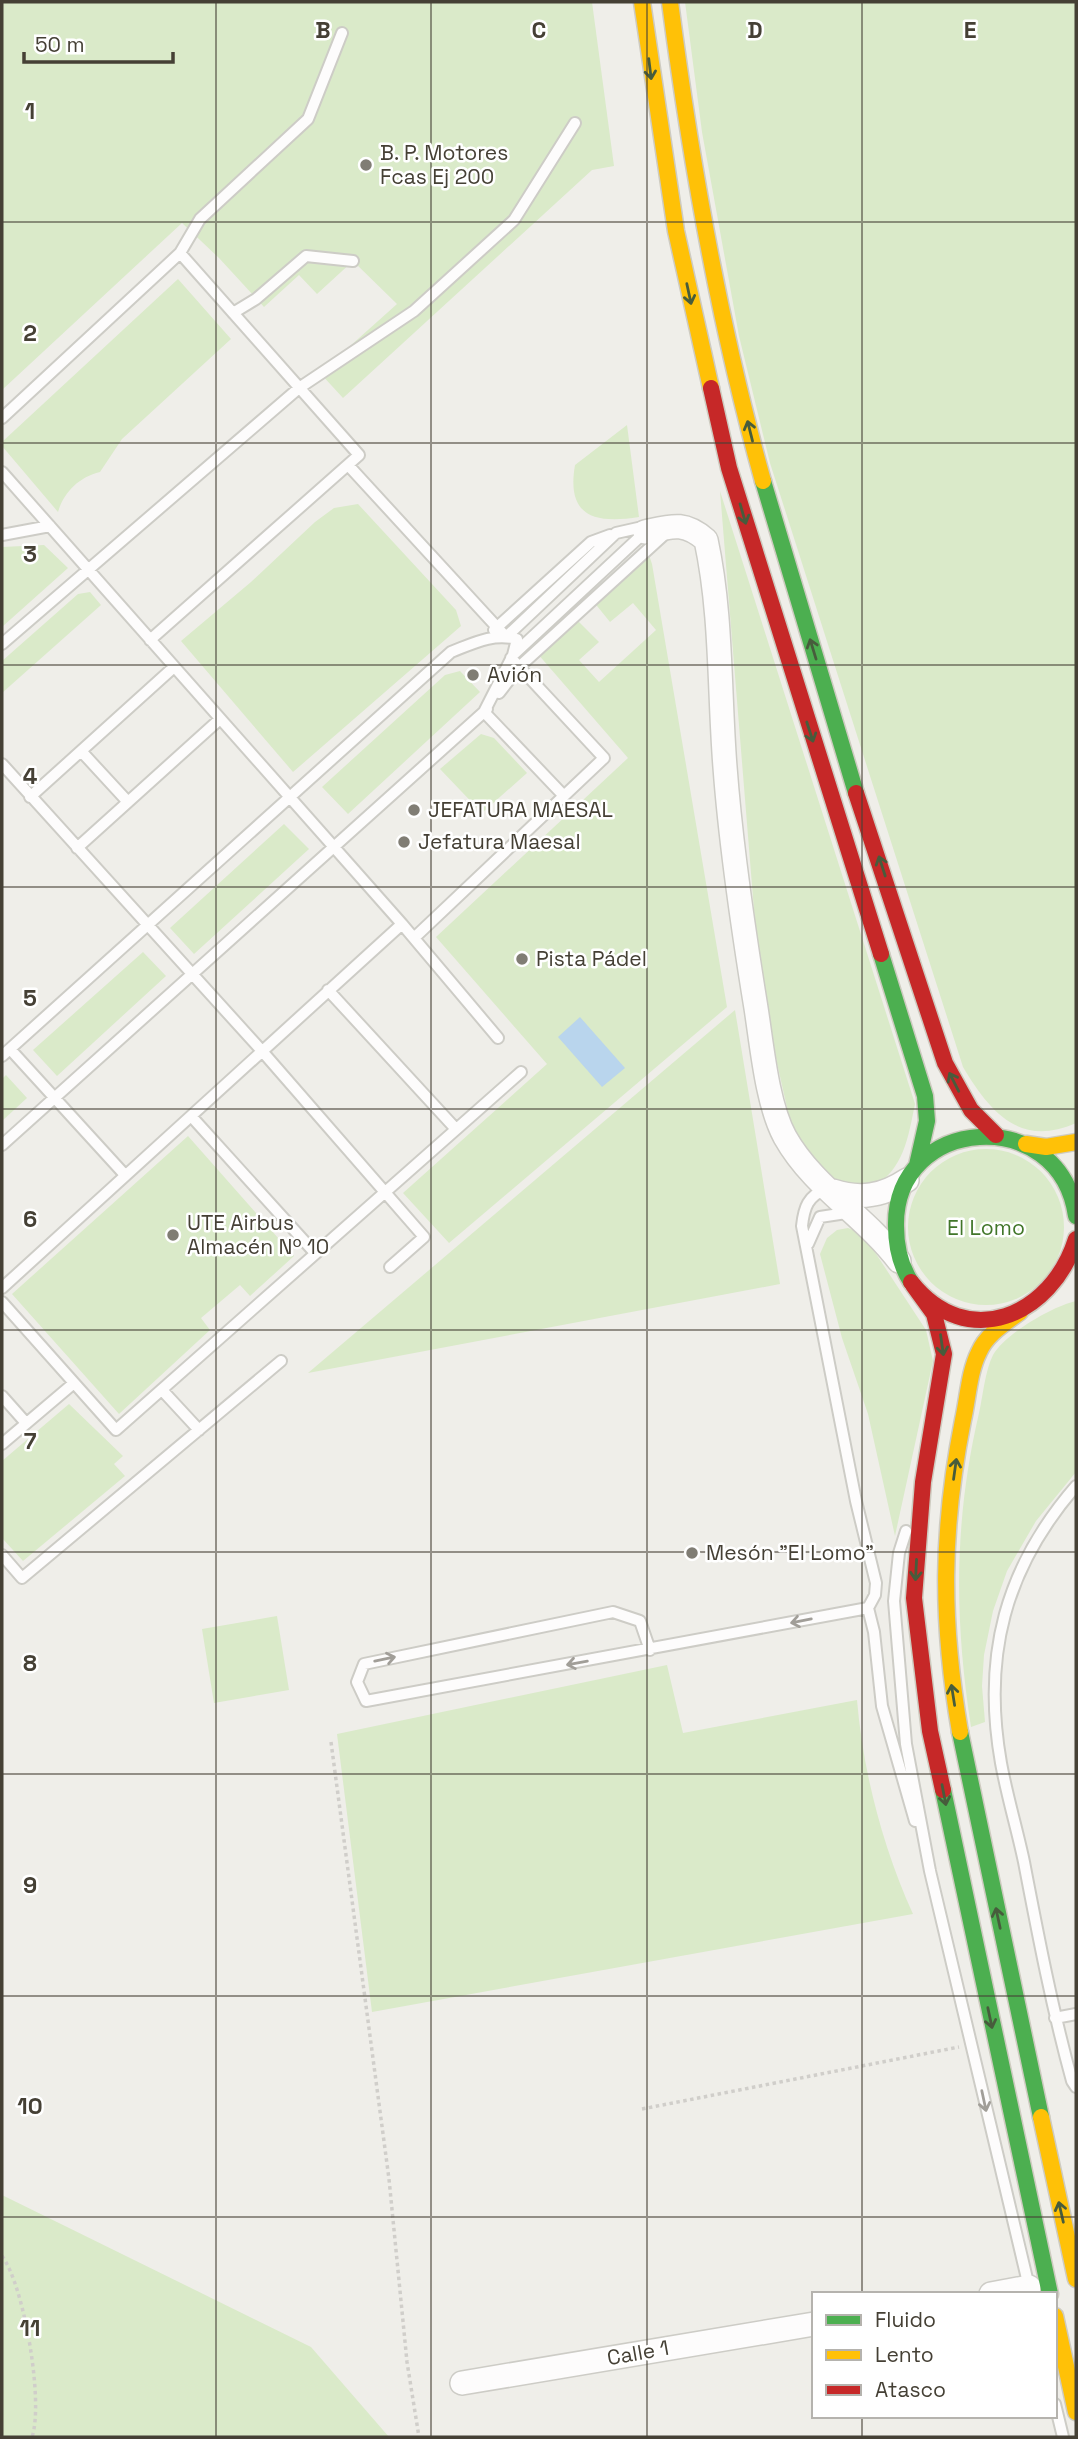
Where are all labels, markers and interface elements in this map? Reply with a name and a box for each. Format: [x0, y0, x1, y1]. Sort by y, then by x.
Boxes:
text: B [315, 15, 331, 45]
text: C [532, 15, 546, 45]
text: D [747, 15, 763, 45]
text: E [964, 15, 976, 45]
scale bar [24, 21, 173, 65]
text: 50 m [35, 31, 85, 58]
one-way arrow [644, 58, 657, 80]
text: 1 [25, 96, 35, 126]
place label: B. P. Motores Fcas Ej 200 [380, 139, 508, 190]
marker: B. P. Motores Fcas Ej 200 [358, 157, 374, 173]
one-way arrow [683, 282, 697, 305]
text: 2 [23, 318, 37, 348]
one-way arrow [743, 420, 756, 442]
one-way arrow [738, 503, 751, 525]
text: 3 [23, 539, 37, 569]
one-way arrow [806, 638, 819, 660]
place label: Avión [487, 661, 542, 688]
marker: Avión [465, 667, 481, 683]
one-way arrow [804, 721, 817, 743]
text: 4 [23, 761, 38, 791]
place label: JEFATURA MAESAL [428, 796, 613, 823]
marker: JEFATURA MAESAL [406, 802, 422, 818]
place label: Jefatura Maesal [418, 828, 581, 855]
marker: Jefatura Maesal [396, 834, 412, 850]
one-way arrow [875, 855, 888, 877]
place label: Pista Pádel [536, 945, 647, 972]
marker: Pista Pádel [514, 951, 530, 967]
text: 5 [23, 983, 37, 1013]
one-way arrow [946, 1072, 960, 1092]
text: 6 [23, 1204, 37, 1234]
place label: UTE Airbus Almacén Nº 10 [187, 1209, 329, 1260]
park label: El Lomo [947, 1214, 1025, 1241]
marker: UTE Airbus Almacén Nº 10 [165, 1227, 181, 1243]
one-way arrow [935, 1333, 948, 1356]
text: 7 [24, 1426, 37, 1456]
one-way arrow [948, 1458, 961, 1480]
place label: Mesón "El Lomo" [706, 1539, 874, 1566]
marker: Mesón "El Lomo" [684, 1545, 700, 1561]
one-way arrow [909, 1559, 922, 1582]
one-way arrow [790, 1615, 813, 1628]
text: 8 [23, 1648, 37, 1678]
one-way arrow [373, 1652, 396, 1666]
one-way arrow [566, 1657, 589, 1670]
one-way arrow [946, 1684, 959, 1707]
one-way arrow [938, 1783, 951, 1806]
text: 9 [23, 1870, 37, 1900]
one-way arrow [991, 1907, 1005, 1930]
one-way arrow [984, 2006, 998, 2029]
one-way arrow [977, 2089, 991, 2112]
text: 10 [17, 2091, 43, 2121]
one-way arrow [1054, 2201, 1067, 2224]
legend [812, 2292, 1057, 2418]
text: Fluido [875, 2306, 936, 2333]
text: 11 [20, 2313, 40, 2343]
street label: Calle 1 [605, 2334, 671, 2371]
text: Lento [875, 2341, 934, 2368]
text: Atasco [875, 2376, 946, 2403]

